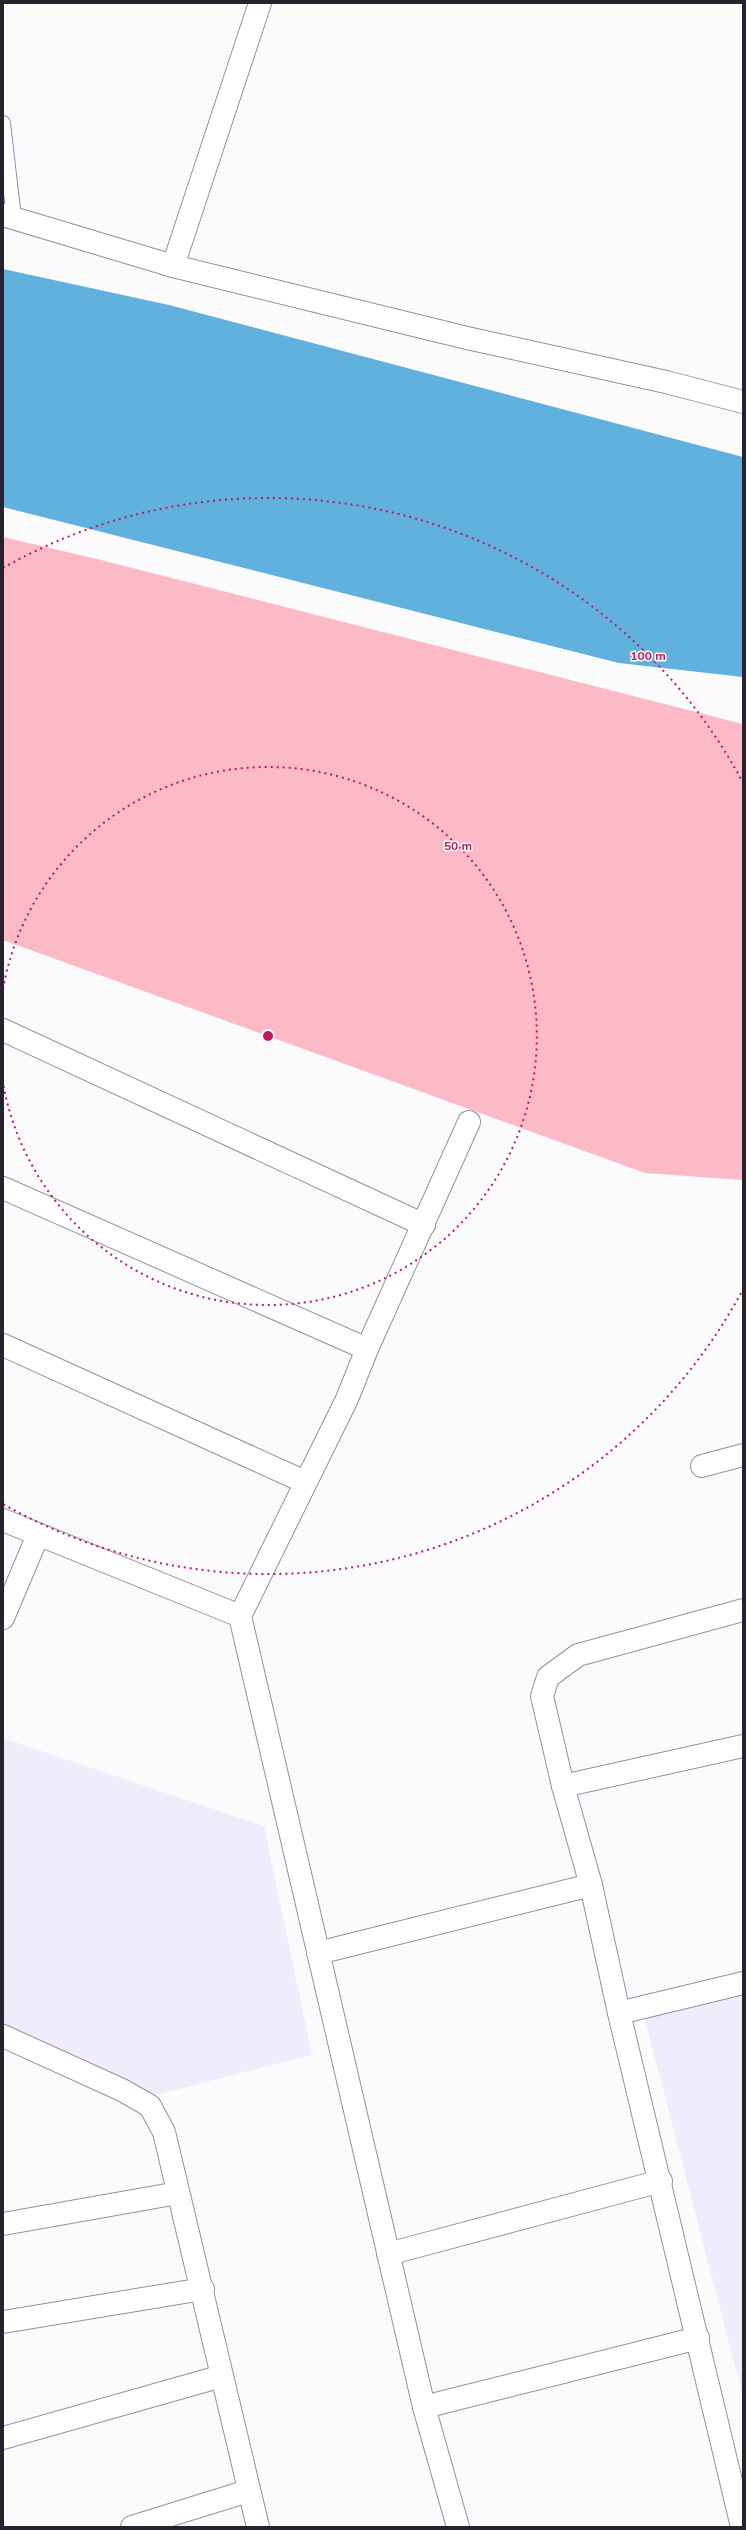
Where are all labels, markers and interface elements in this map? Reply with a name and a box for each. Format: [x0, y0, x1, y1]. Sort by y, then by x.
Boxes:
text: 100 m [630, 648, 666, 664]
text: 50 m [444, 838, 472, 854]
centre of rings [261, 1029, 275, 1043]

